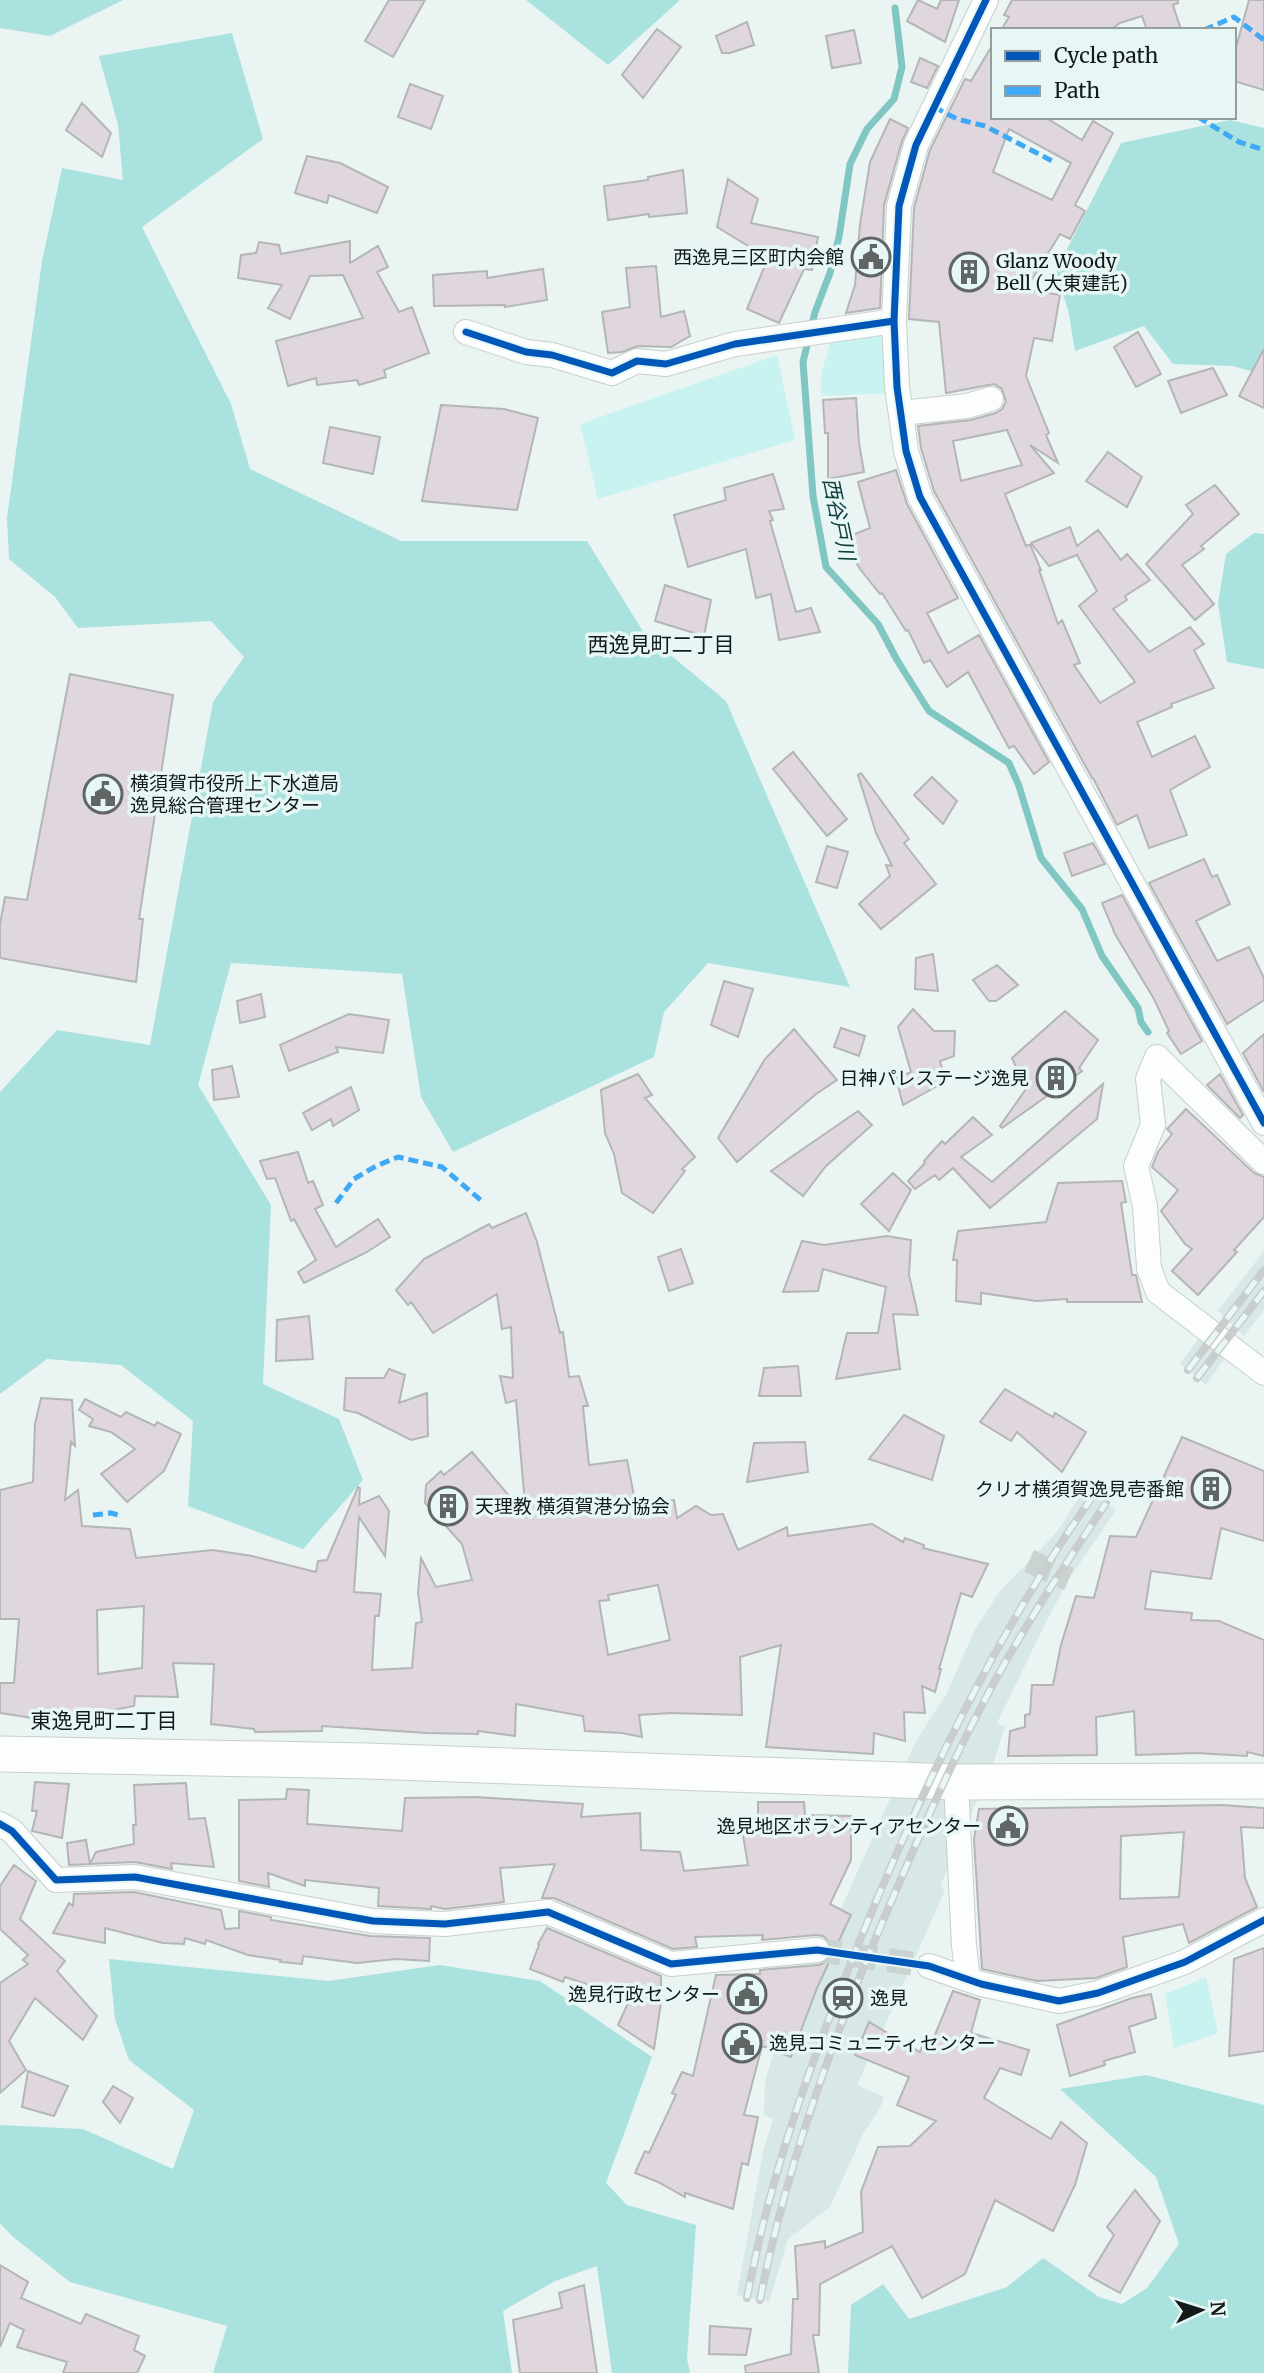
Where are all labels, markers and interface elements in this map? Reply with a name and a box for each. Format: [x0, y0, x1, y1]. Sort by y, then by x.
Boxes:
legend [991, 28, 1236, 119]
text: Cycle path [1054, 42, 1158, 69]
text: Path [1054, 77, 1100, 104]
public building icon: 西逸見三区町内会館 [850, 236, 892, 278]
place label: 西逸見三区町内会館 [673, 245, 844, 269]
place label: Glanz Woody Bell (大東建託) [996, 249, 1128, 295]
building icon: Glanz Woody Bell (大東建託) [948, 251, 990, 293]
water label: 西谷戸川 [817, 475, 861, 565]
district label: 西逸見町二丁目 [588, 631, 735, 658]
place label: 横須賀市役所上下水道局 逸見総合管理センター [130, 771, 339, 817]
public building icon: 横須賀市役所上下水道局 逸見総合管理センター [82, 773, 124, 815]
building icon: 日神パレステージ逸見 [1035, 1057, 1077, 1099]
place label: 日神パレステージ逸見 [839, 1066, 1029, 1090]
building icon: クリオ横須賀逸見壱番館 [1190, 1468, 1232, 1510]
place label: クリオ横須賀逸見壱番館 [975, 1477, 1184, 1501]
building icon: 天理教 横須賀港分協会 [427, 1485, 469, 1527]
place label: 天理教 横須賀港分協会 [475, 1494, 670, 1518]
district label: 東逸見町二丁目 [31, 1707, 178, 1734]
public building icon: 逸見地区ボランティアセンター [987, 1805, 1029, 1847]
place label: 逸見地区ボランティアセンター [717, 1814, 981, 1838]
public building icon: 逸見行政センター [726, 1973, 768, 2015]
station icon: 逸見 [822, 1977, 864, 2019]
place label: 逸見行政センター [568, 1982, 720, 2006]
place label: 逸見 [870, 1986, 908, 2010]
public building icon: 逸見コミュニティセンター [721, 2022, 763, 2064]
place label: 逸見コミュニティセンター [769, 2031, 996, 2055]
north arrow [1166, 2275, 1236, 2345]
text: N [1205, 2300, 1230, 2317]

